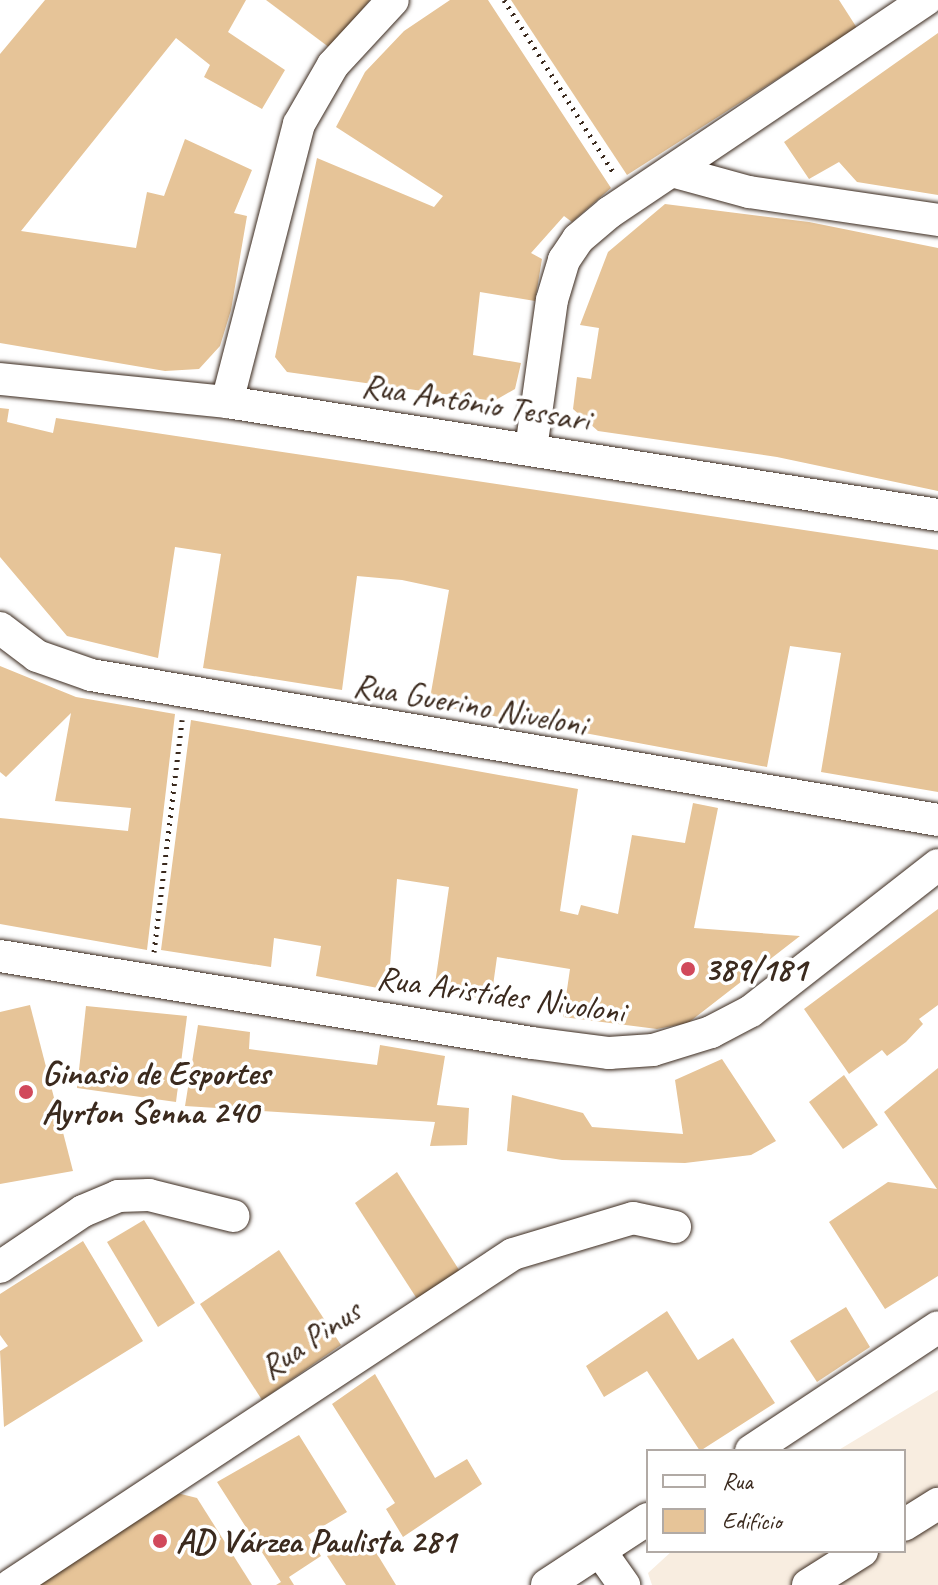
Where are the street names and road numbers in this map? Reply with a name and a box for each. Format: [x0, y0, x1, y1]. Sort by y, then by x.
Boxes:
street label: Rua Antônio Tessari [360, 364, 592, 440]
street label: Rua Guerino Niveloni [351, 663, 589, 745]
street label: Rua Aristídes Nivoloni [374, 956, 628, 1032]
street label: Rua Pinus [251, 1290, 369, 1388]

